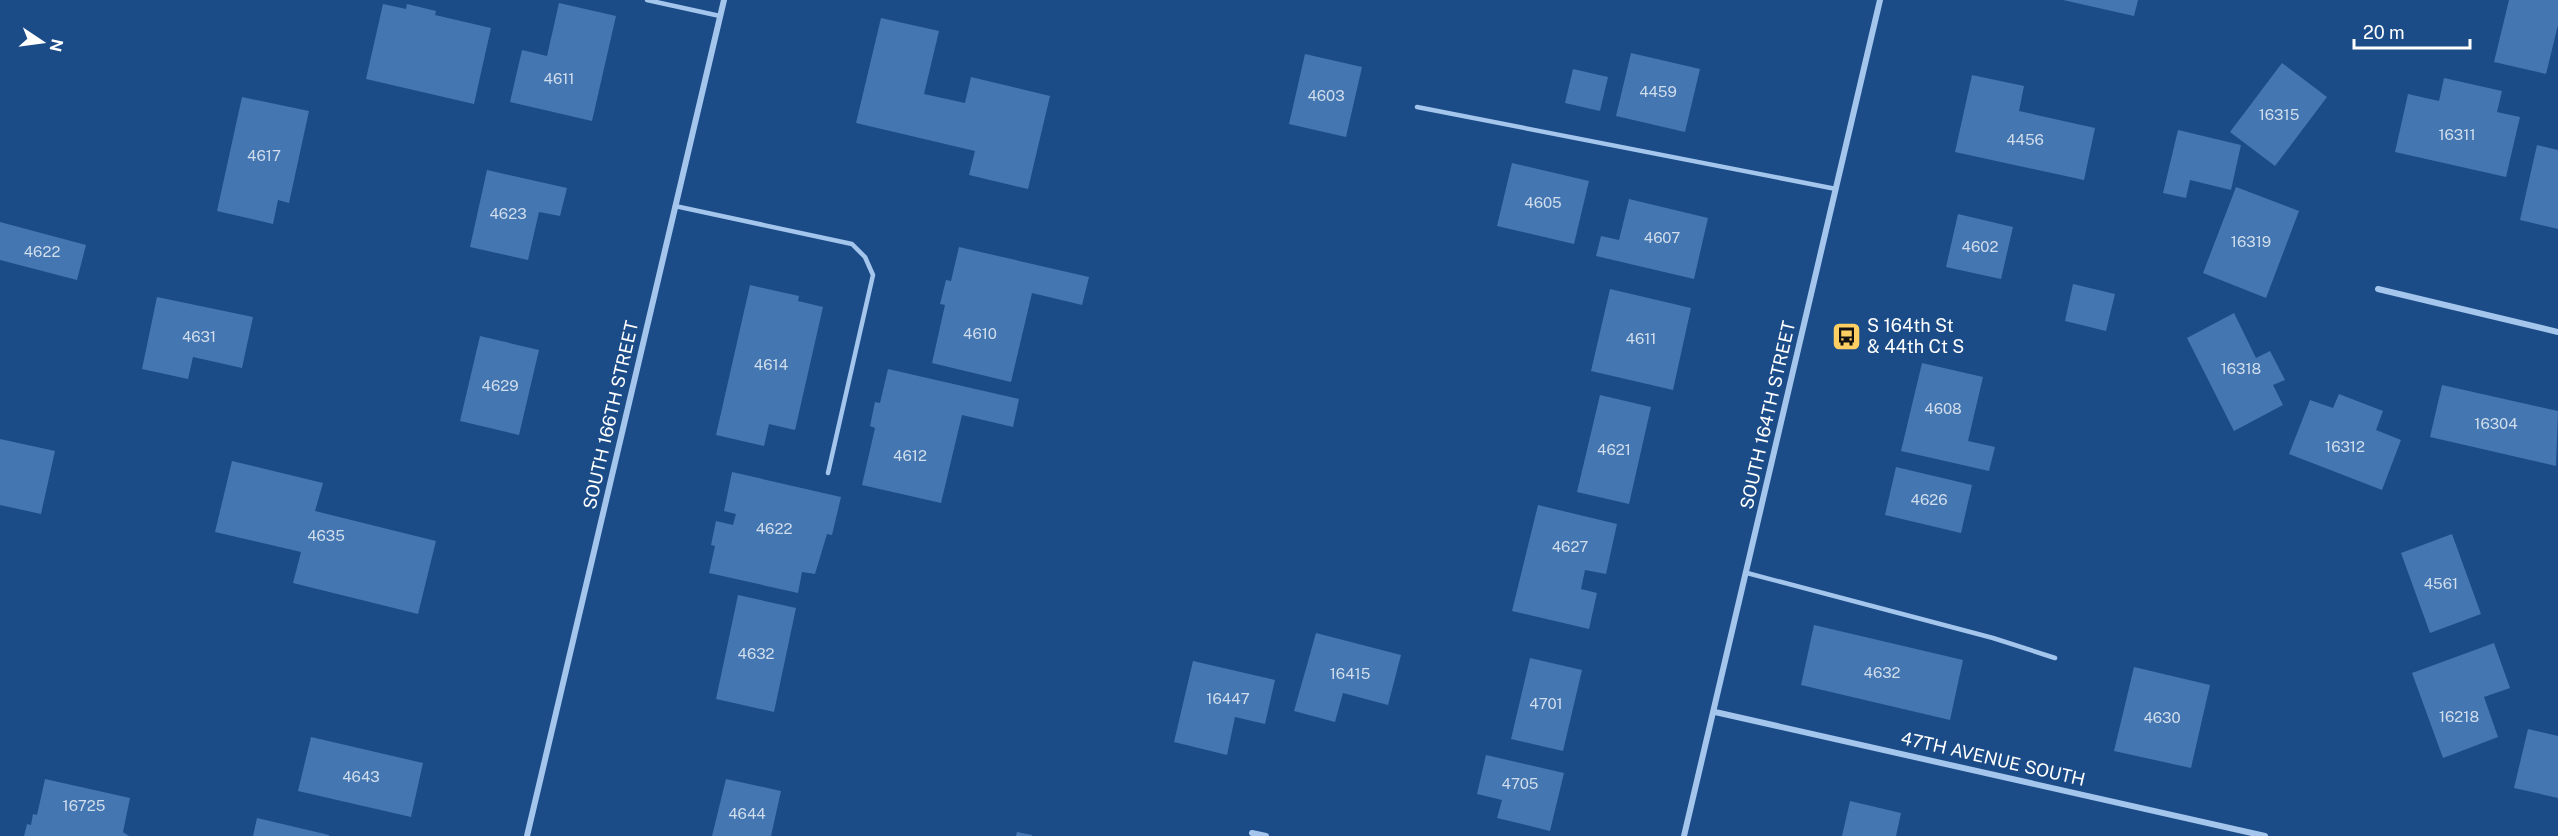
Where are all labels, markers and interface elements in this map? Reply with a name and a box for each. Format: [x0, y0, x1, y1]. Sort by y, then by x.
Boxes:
north arrow [12, 12, 72, 72]
scale bar [2354, 12, 2470, 50]
text: 20 m [2363, 22, 2405, 43]
text: N [45, 37, 67, 53]
house number: 4611 [544, 70, 574, 87]
house number: 4459 [1639, 83, 1677, 100]
house number: 4603 [1307, 87, 1345, 104]
house number: 16315 [2259, 106, 2299, 123]
house number: 16311 [2438, 126, 2476, 143]
house number: 4456 [2006, 131, 2044, 148]
house number: 4617 [247, 147, 281, 164]
house number: 4605 [1524, 194, 1562, 211]
house number: 4623 [489, 205, 527, 222]
house number: 4607 [1644, 229, 1680, 246]
house number: 16319 [2231, 233, 2271, 250]
house number: 4602 [1962, 238, 1998, 255]
house number: 4622 [24, 243, 60, 260]
place label: S 164th St & 44th Ct S [1867, 315, 1964, 357]
street label: SOUTH 166TH STREET [579, 318, 642, 511]
street label: SOUTH 164TH STREET [1736, 318, 1799, 511]
bus stop icon: S 164th St & 44th Ct S [1830, 320, 1862, 352]
house number: 4610 [963, 325, 997, 342]
house number: 4631 [182, 328, 216, 345]
house number: 4611 [1626, 330, 1656, 347]
house number: 4614 [754, 356, 788, 373]
house number: 16318 [2221, 360, 2261, 377]
house number: 4629 [481, 377, 519, 394]
house number: 4608 [1924, 400, 1962, 417]
house number: 16304 [2474, 415, 2518, 432]
house number: 16312 [2325, 438, 2365, 455]
house number: 4621 [1597, 441, 1631, 458]
house number: 4612 [893, 447, 927, 464]
house number: 4626 [1910, 491, 1948, 508]
house number: 4622 [756, 520, 792, 537]
house number: 4635 [307, 527, 345, 544]
house number: 4627 [1552, 538, 1588, 555]
house number: 4561 [2424, 575, 2458, 592]
house number: 4632 [737, 645, 775, 662]
house number: 4632 [1863, 664, 1901, 681]
house number: 16415 [1330, 665, 1370, 682]
house number: 16447 [1206, 690, 1250, 707]
house number: 4701 [1529, 695, 1563, 712]
house number: 16218 [2439, 708, 2479, 725]
house number: 4630 [2143, 709, 2181, 726]
street label: 47TH AVENUE SOUTH [1899, 727, 2087, 790]
house number: 4643 [342, 768, 380, 785]
house number: 4705 [1502, 775, 1538, 792]
house number: 16725 [63, 797, 105, 814]
house number: 4644 [728, 805, 766, 822]

